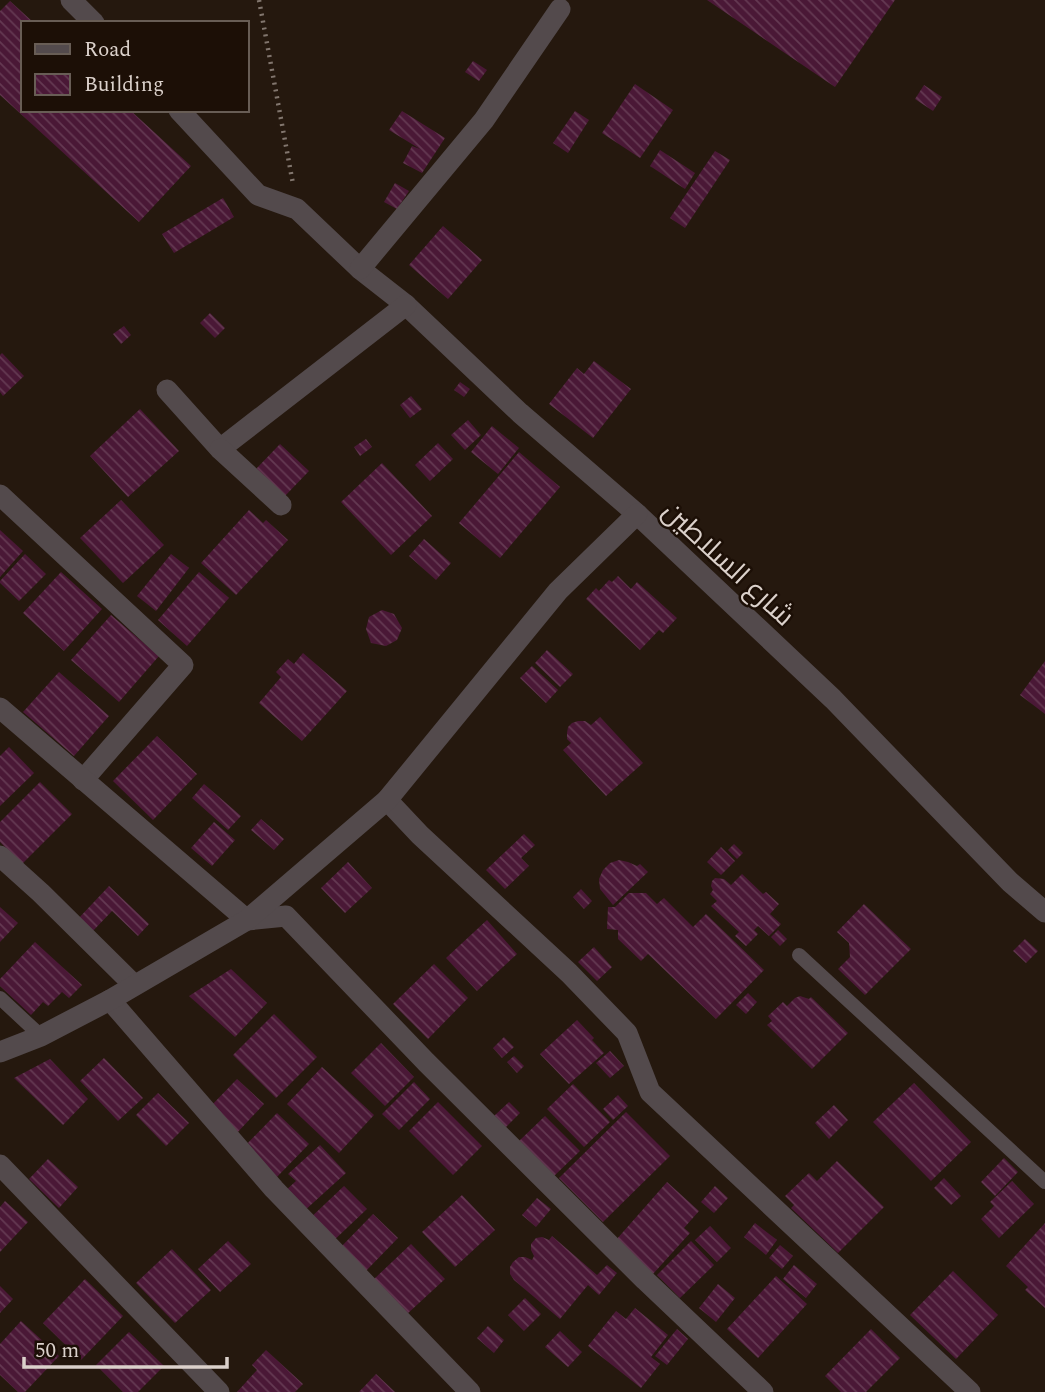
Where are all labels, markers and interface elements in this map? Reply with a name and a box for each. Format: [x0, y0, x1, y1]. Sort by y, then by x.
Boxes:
legend [21, 21, 248, 112]
text: Road [84, 34, 131, 66]
text: Building [84, 69, 164, 101]
street label: شارع السلاطين [652, 491, 804, 637]
scale bar [24, 1326, 228, 1370]
text: 50 m [35, 1335, 79, 1367]

